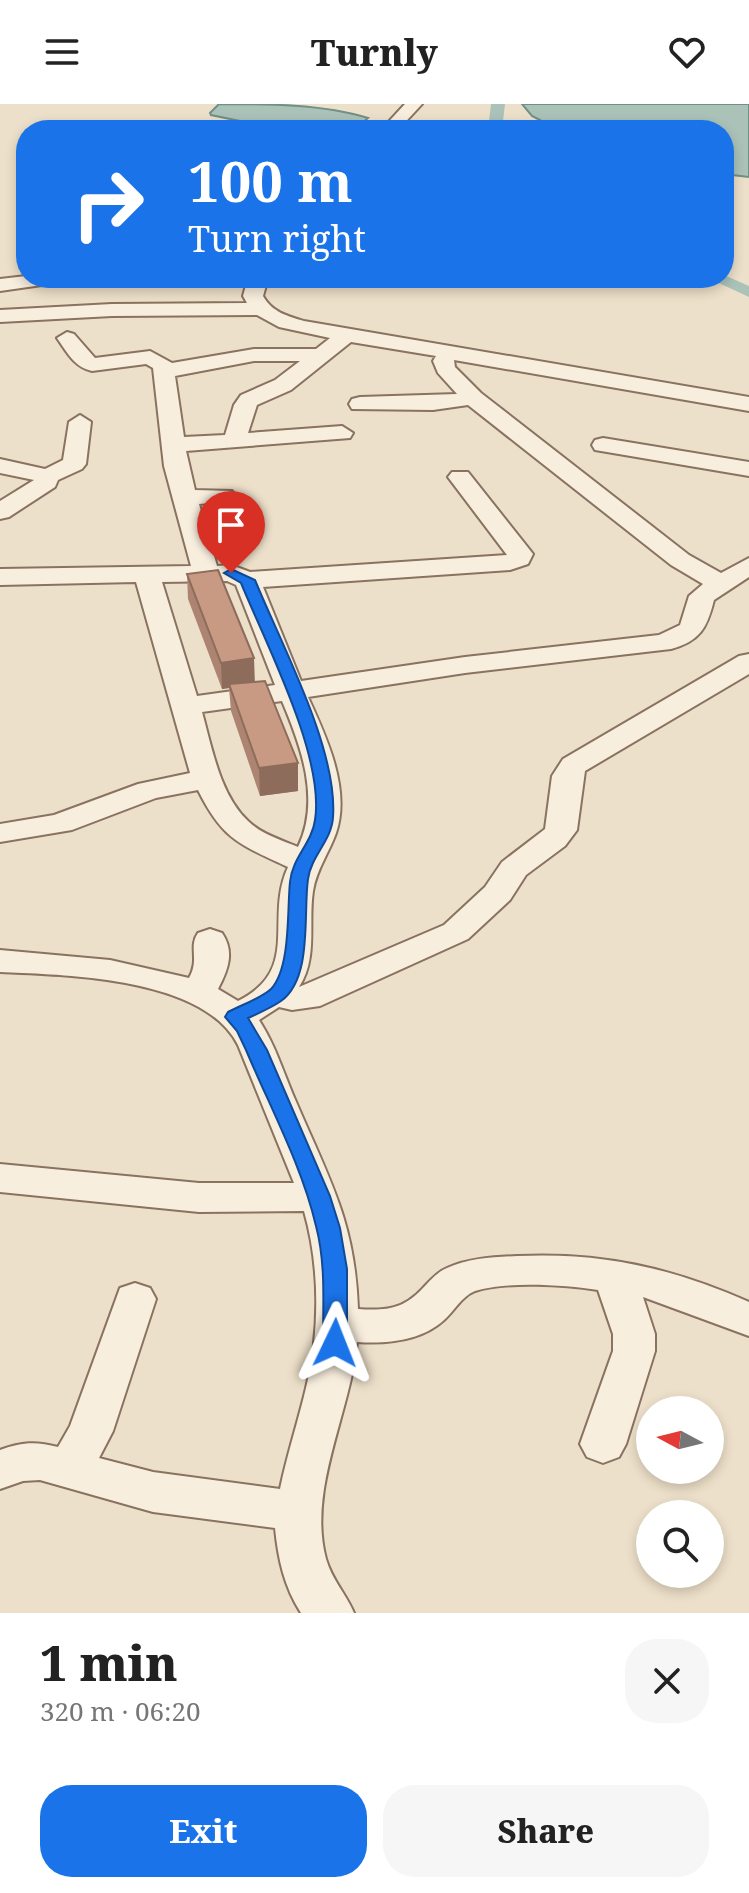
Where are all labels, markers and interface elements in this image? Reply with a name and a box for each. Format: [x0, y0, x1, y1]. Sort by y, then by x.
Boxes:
text: Turnly [311, 28, 438, 77]
icon: menu [40, 30, 84, 74]
icon: heart [665, 30, 709, 74]
text: 100 m [188, 142, 353, 218]
icon: right [56, 152, 160, 256]
text: Turn right [188, 214, 366, 263]
pin [197, 491, 265, 573]
icon: arrive [209, 503, 253, 547]
position arrow [293, 1301, 377, 1385]
north arrow [636, 1396, 724, 1484]
map controls [636, 1396, 724, 1588]
button: search [636, 1500, 724, 1588]
text: 1 min [40, 1630, 178, 1695]
button: close [625, 1639, 709, 1723]
text: 320 m · 06:20 [40, 1693, 201, 1729]
button: Exit [40, 1785, 367, 1877]
button: Share [383, 1785, 709, 1877]

